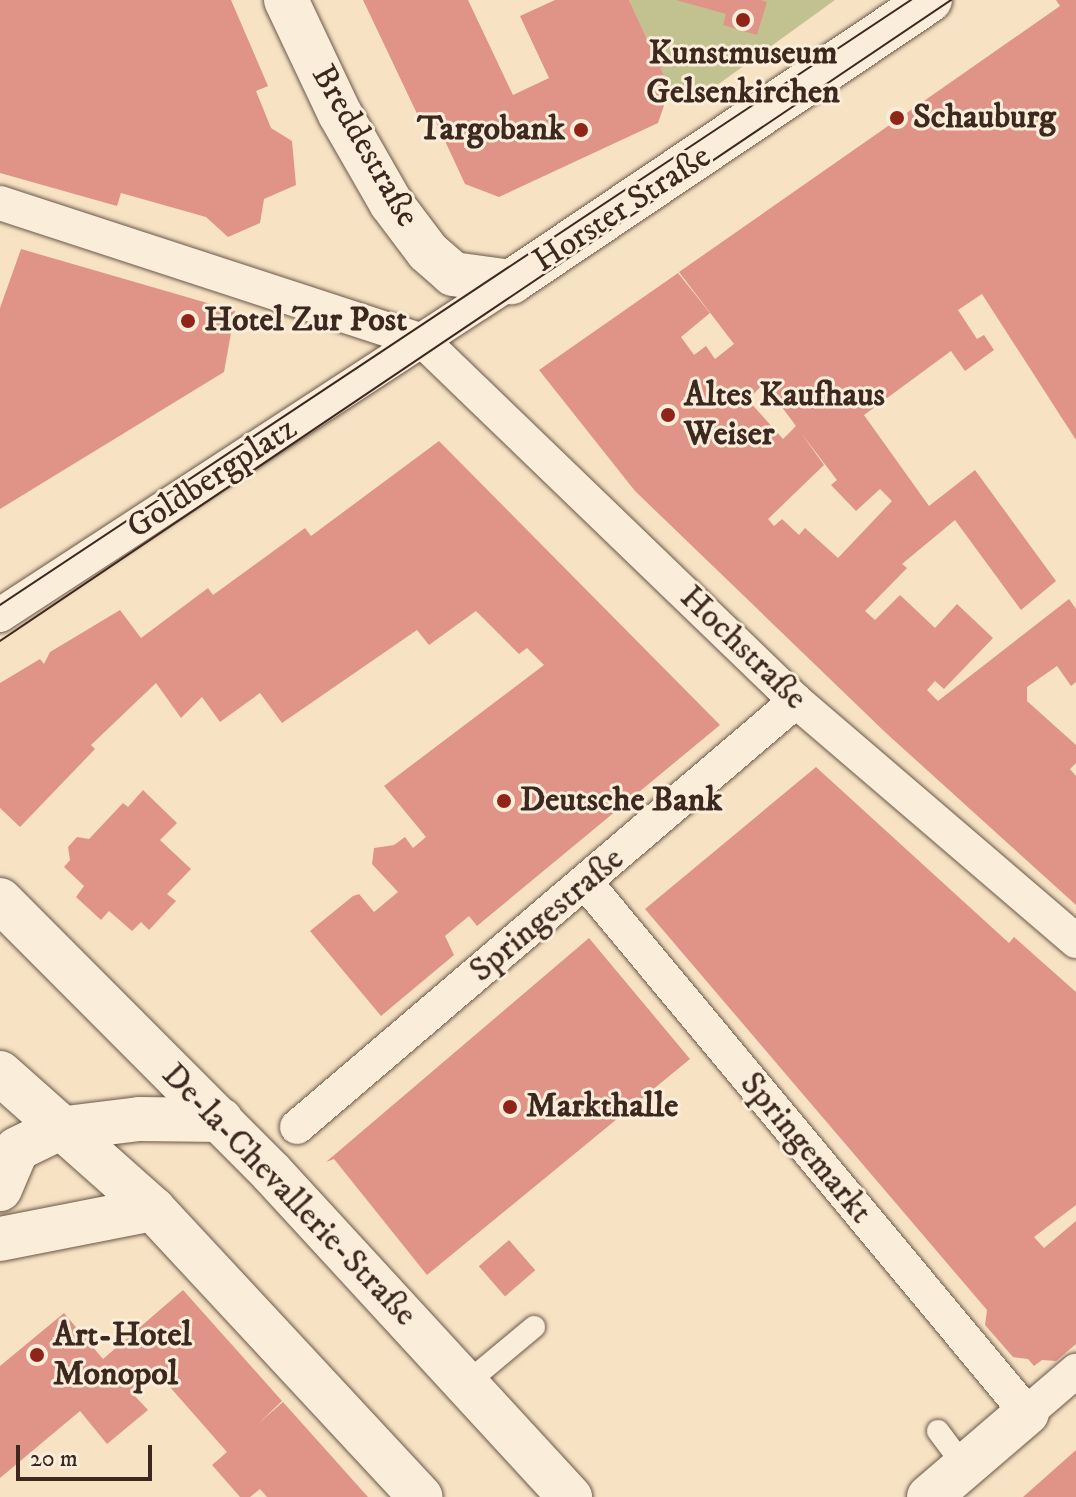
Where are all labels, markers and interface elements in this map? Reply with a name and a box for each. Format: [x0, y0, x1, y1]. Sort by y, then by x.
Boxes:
marker: Kunstmuseum Gelsenkirchen [734, 11, 752, 29]
place label: Kunstmuseum Gelsenkirchen [646, 33, 840, 112]
street label: Breddestraße [302, 58, 428, 234]
place label: Schauburg [913, 98, 1056, 138]
marker: Schauburg [888, 109, 906, 127]
place label: Targobank [417, 110, 565, 150]
marker: Targobank [572, 121, 590, 139]
street label: Horster Straße [525, 136, 719, 282]
place label: Hotel Zur Post [204, 301, 407, 341]
marker: Hotel Zur Post [179, 312, 197, 330]
place label: Altes Kaufhaus Weiser [684, 375, 885, 454]
marker: Altes Kaufhaus Weiser [659, 406, 677, 424]
street label: Goldbergplatz [120, 408, 304, 548]
street label: Hochstraße [671, 577, 815, 719]
place label: Deutsche Bank [520, 781, 722, 821]
marker: Deutsche Bank [495, 792, 513, 810]
street label: Springestraße [462, 839, 632, 991]
street label: De-la-Chevallerie-Straße [153, 1055, 425, 1335]
street label: Springemarkt [731, 1064, 881, 1232]
place label: Markthalle [526, 1087, 678, 1127]
marker: Markthalle [501, 1098, 519, 1116]
place label: Art-Hotel Monopol [53, 1315, 192, 1394]
marker: Art-Hotel Monopol [28, 1346, 46, 1364]
scale bar [20, 1429, 156, 1479]
text: 20 m [30, 1444, 78, 1474]

